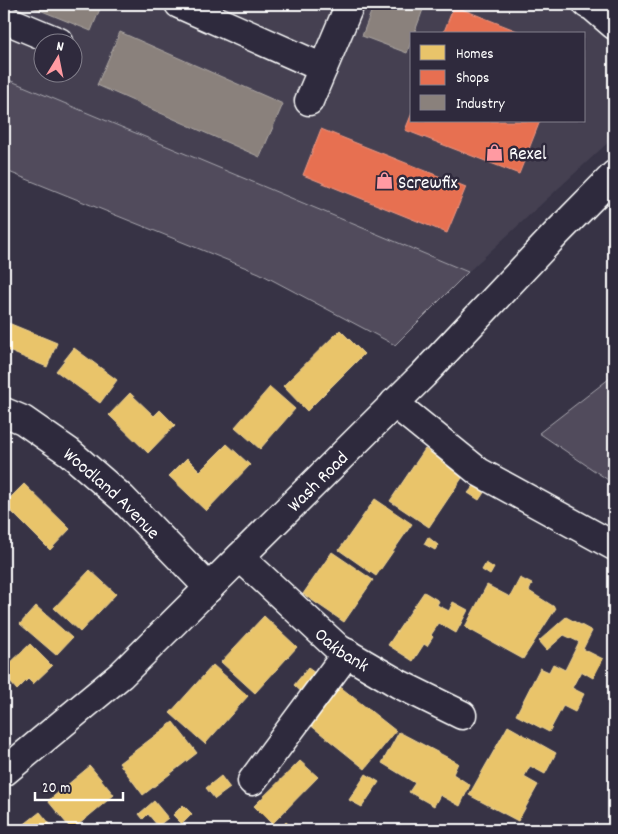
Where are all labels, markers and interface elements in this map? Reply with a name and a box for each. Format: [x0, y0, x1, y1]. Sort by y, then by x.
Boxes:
north arrow [32, 32, 82, 82]
legend [410, 32, 586, 122]
text: N [55, 37, 65, 58]
text: Homes [456, 44, 494, 66]
text: Shops [456, 68, 489, 90]
text: Industry [456, 94, 505, 116]
shop icon: Rexel [485, 142, 505, 162]
place label: Rexel [509, 142, 547, 169]
shop icon: Screwfix [374, 171, 394, 191]
place label: Screwfix [398, 171, 458, 198]
street label: Woodland Avenue [56, 443, 165, 547]
street label: Wash Road [283, 446, 356, 519]
street label: Oakbank [307, 623, 373, 681]
scale bar [35, 769, 122, 801]
text: 20 m [42, 778, 70, 800]

